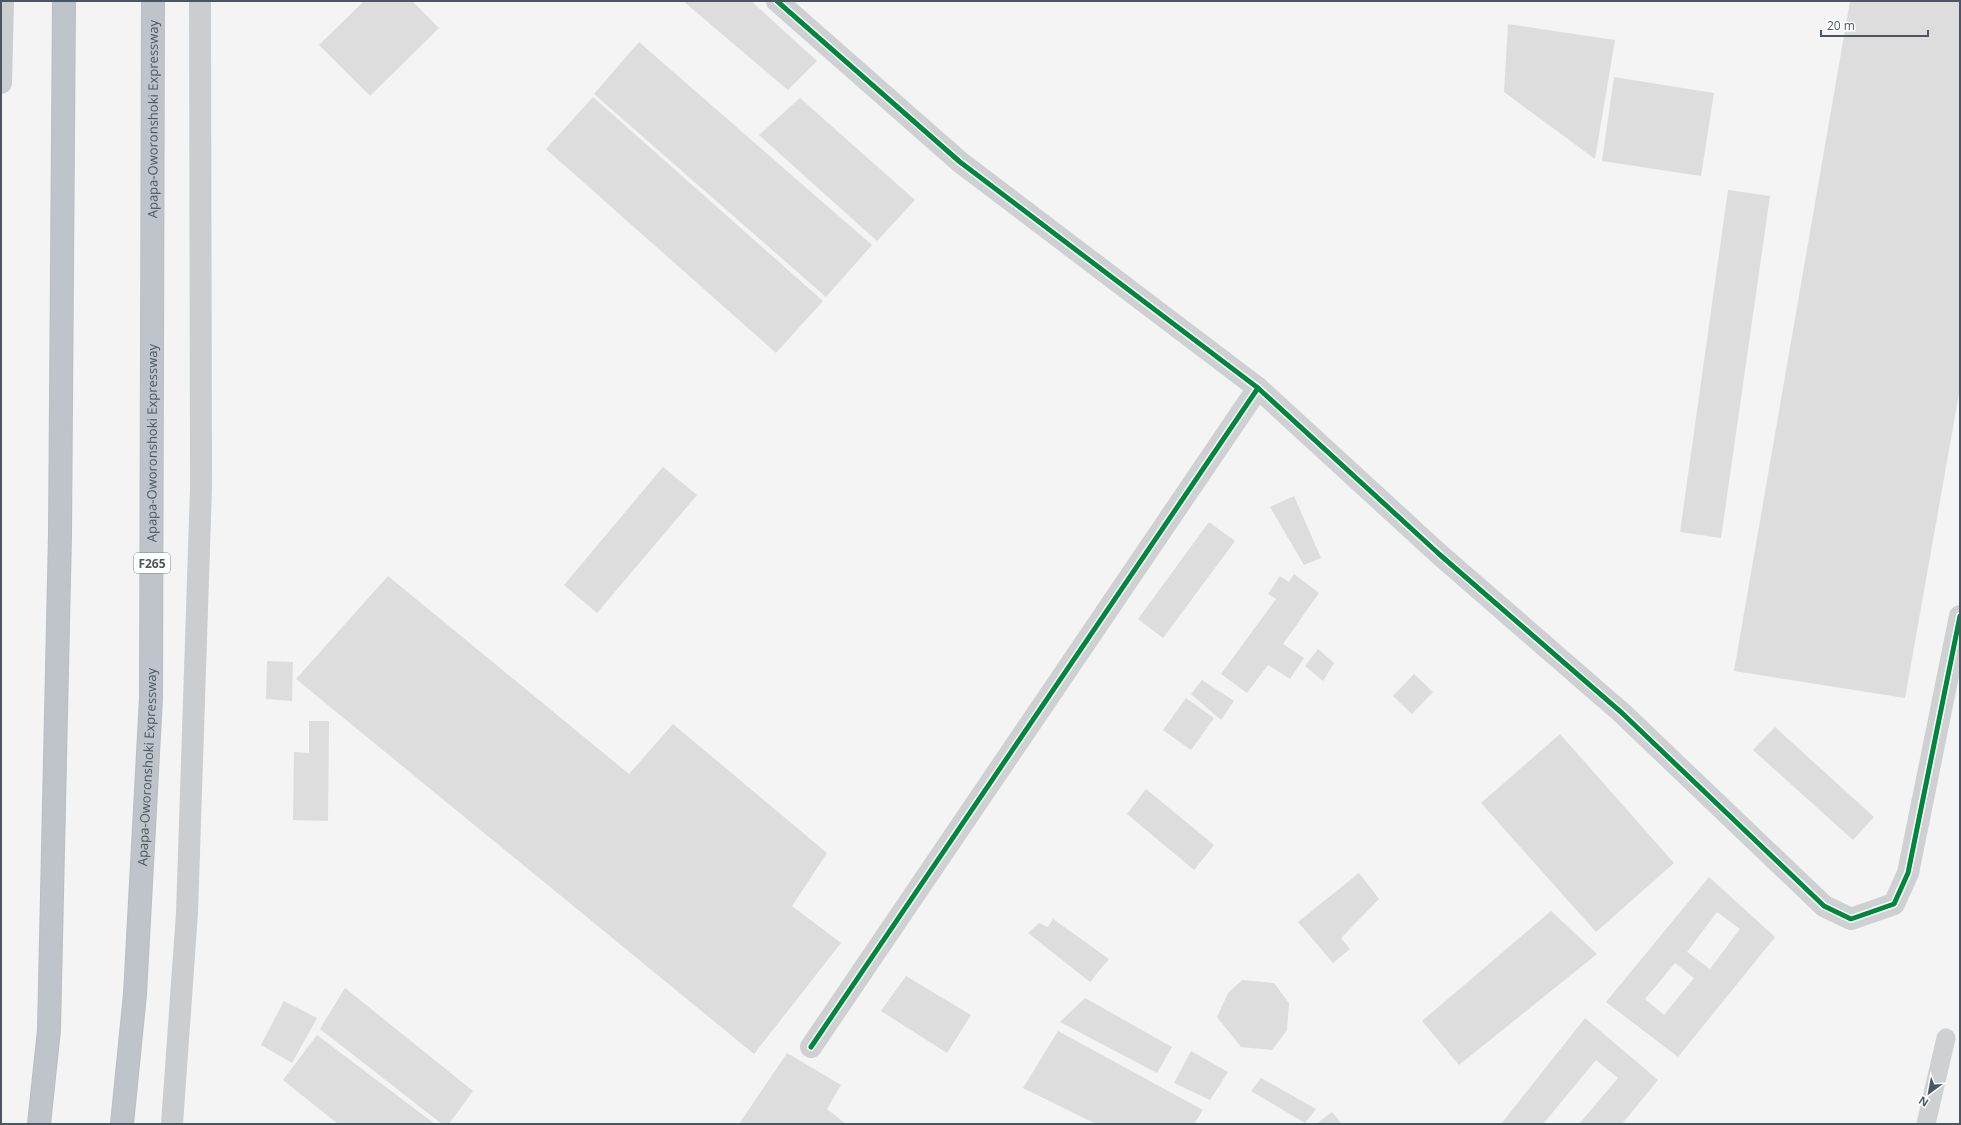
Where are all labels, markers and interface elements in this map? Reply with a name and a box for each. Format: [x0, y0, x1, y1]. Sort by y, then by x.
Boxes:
scale bar [1821, 12, 1928, 38]
text: 20 m [1827, 17, 1855, 34]
street label: Apapa-Oworonshoki Expressway [143, 19, 162, 218]
street label: Apapa-Oworonshoki Expressway [142, 343, 161, 542]
road number: F265 [134, 553, 170, 573]
street label: Apapa-Oworonshoki Expressway [133, 667, 160, 867]
north arrow [1909, 1073, 1949, 1113]
text: N [1916, 1093, 1931, 1111]

